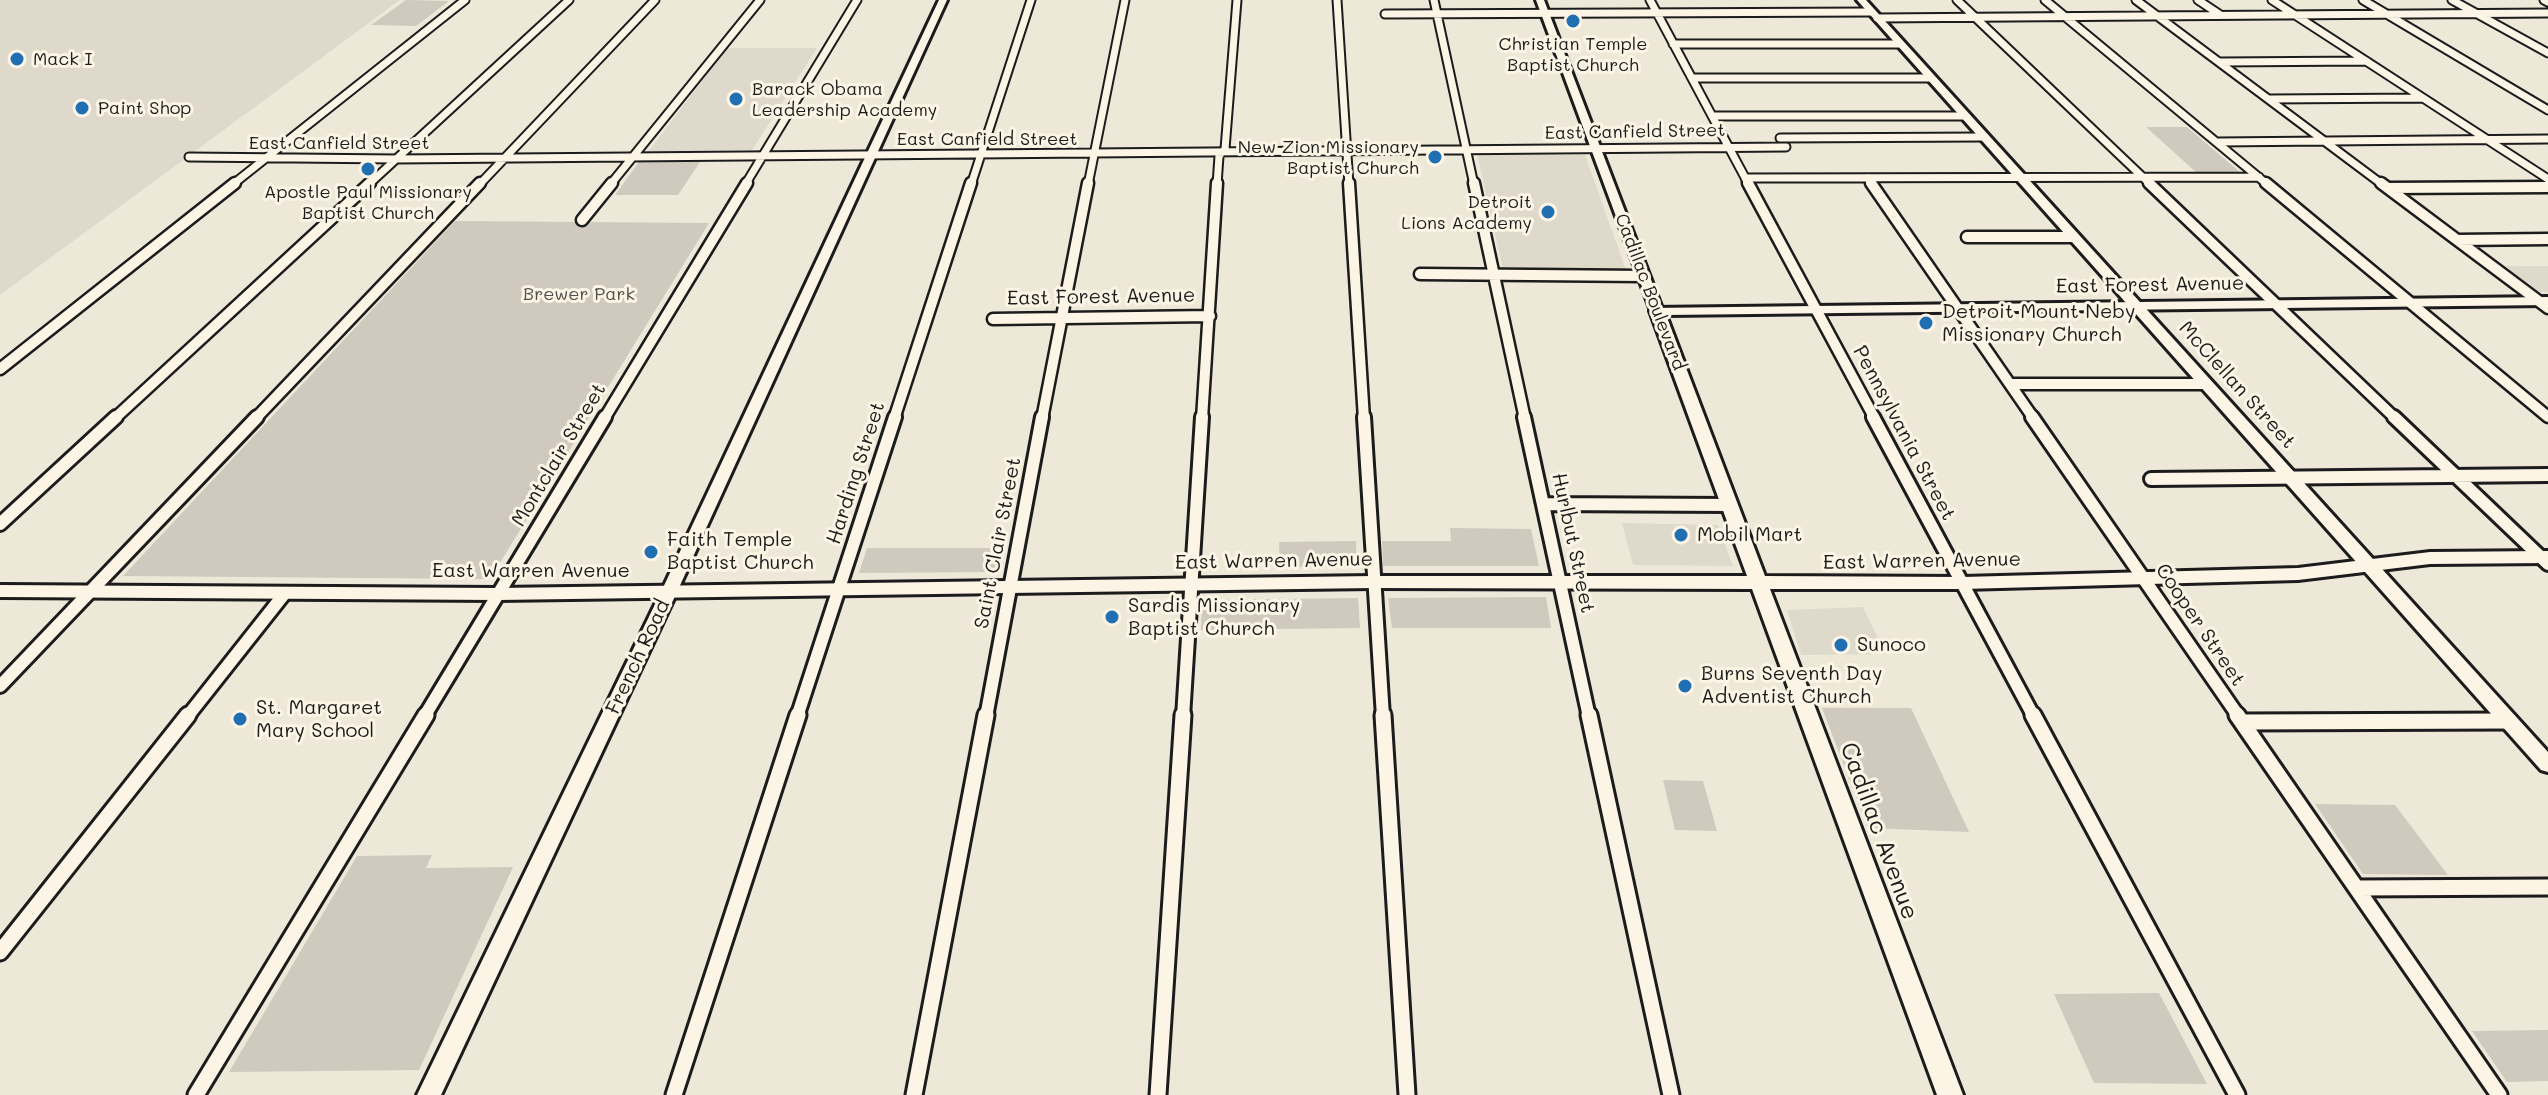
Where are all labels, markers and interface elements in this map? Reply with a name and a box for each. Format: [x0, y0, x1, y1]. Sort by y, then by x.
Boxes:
marker: Christian Temple Baptist Church [1564, 12, 1582, 30]
place label: Christian Temple Baptist Church [1499, 33, 1647, 76]
place label: Mack I [33, 48, 92, 70]
marker: Mack I [8, 50, 26, 68]
place label: Barack Obama Leadership Academy [752, 78, 937, 120]
marker: Barack Obama Leadership Academy [727, 90, 745, 108]
place label: Paint Shop [98, 97, 191, 119]
marker: Paint Shop [73, 99, 91, 117]
street label: East Canfield Street [1545, 120, 1725, 144]
street label: East Canfield Street [897, 128, 1077, 150]
street label: East Canfield Street [249, 132, 429, 154]
place label: New Zion Missionary Baptist Church [1238, 136, 1419, 178]
marker: New Zion Missionary Baptist Church [1426, 148, 1444, 166]
marker: Apostle Paul Missionary Baptist Church [359, 160, 377, 178]
place label: Apostle Paul Missionary Baptist Church [264, 181, 472, 224]
place label: Detroit Lions Academy [1401, 191, 1532, 234]
marker: Detroit Lions Academy [1539, 203, 1557, 221]
street label: Cadillac Boulevard [1610, 211, 1690, 373]
street label: East Forest Avenue [2056, 271, 2244, 299]
park label: Brewer Park [523, 283, 635, 305]
street label: East Forest Avenue [1007, 283, 1195, 311]
place label: Detroit Mount Neby Missionary Church [1942, 300, 2135, 347]
marker: Detroit Mount Neby Missionary Church [1917, 314, 1935, 332]
street label: McClellan Street [2174, 316, 2300, 454]
street label: Pennsylvania Street [1848, 341, 1960, 525]
street label: Montclair Street [507, 379, 611, 531]
street label: Harding Street [822, 399, 890, 547]
street label: Saint Clair Street [970, 455, 1026, 631]
street label: Hurlbut Street [1546, 471, 1600, 615]
place label: Mobil Mart [1697, 523, 1802, 547]
marker: Mobil Mart [1672, 526, 1690, 544]
place label: Faith Temple Baptist Church [667, 528, 814, 575]
marker: Faith Temple Baptist Church [642, 543, 660, 561]
street label: East Warren Avenue [1175, 547, 1373, 575]
street label: East Warren Avenue [1823, 547, 2021, 575]
street label: East Warren Avenue [432, 559, 630, 583]
street label: Cooper Street [2150, 559, 2250, 691]
place label: Sardis Missionary Baptist Church [1128, 594, 1300, 641]
street label: French Road [601, 596, 675, 718]
marker: Sardis Missionary Baptist Church [1103, 608, 1121, 626]
place label: Sunoco [1857, 633, 1926, 657]
marker: Sunoco [1832, 636, 1850, 654]
place label: Burns Seventh Day Adventist Church [1701, 662, 1882, 709]
marker: Burns Seventh Day Adventist Church [1676, 677, 1694, 695]
place label: St. Margaret Mary School [256, 696, 382, 743]
marker: St. Margaret Mary School [231, 710, 249, 728]
street label: Cadillac Avenue [1834, 738, 1924, 924]

